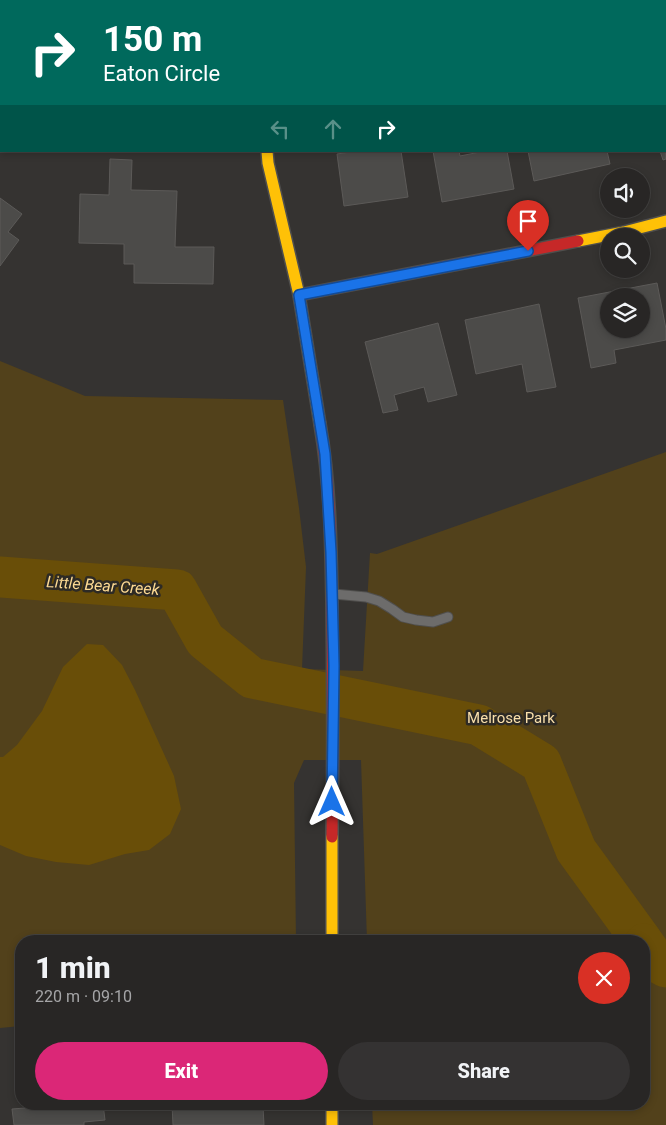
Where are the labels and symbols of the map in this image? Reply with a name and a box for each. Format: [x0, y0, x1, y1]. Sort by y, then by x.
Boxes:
pin [507, 200, 549, 251]
water label: Little Bear Creek [46, 572, 161, 599]
park label: Melrose Park [467, 709, 555, 727]
position arrow [305, 775, 357, 827]

